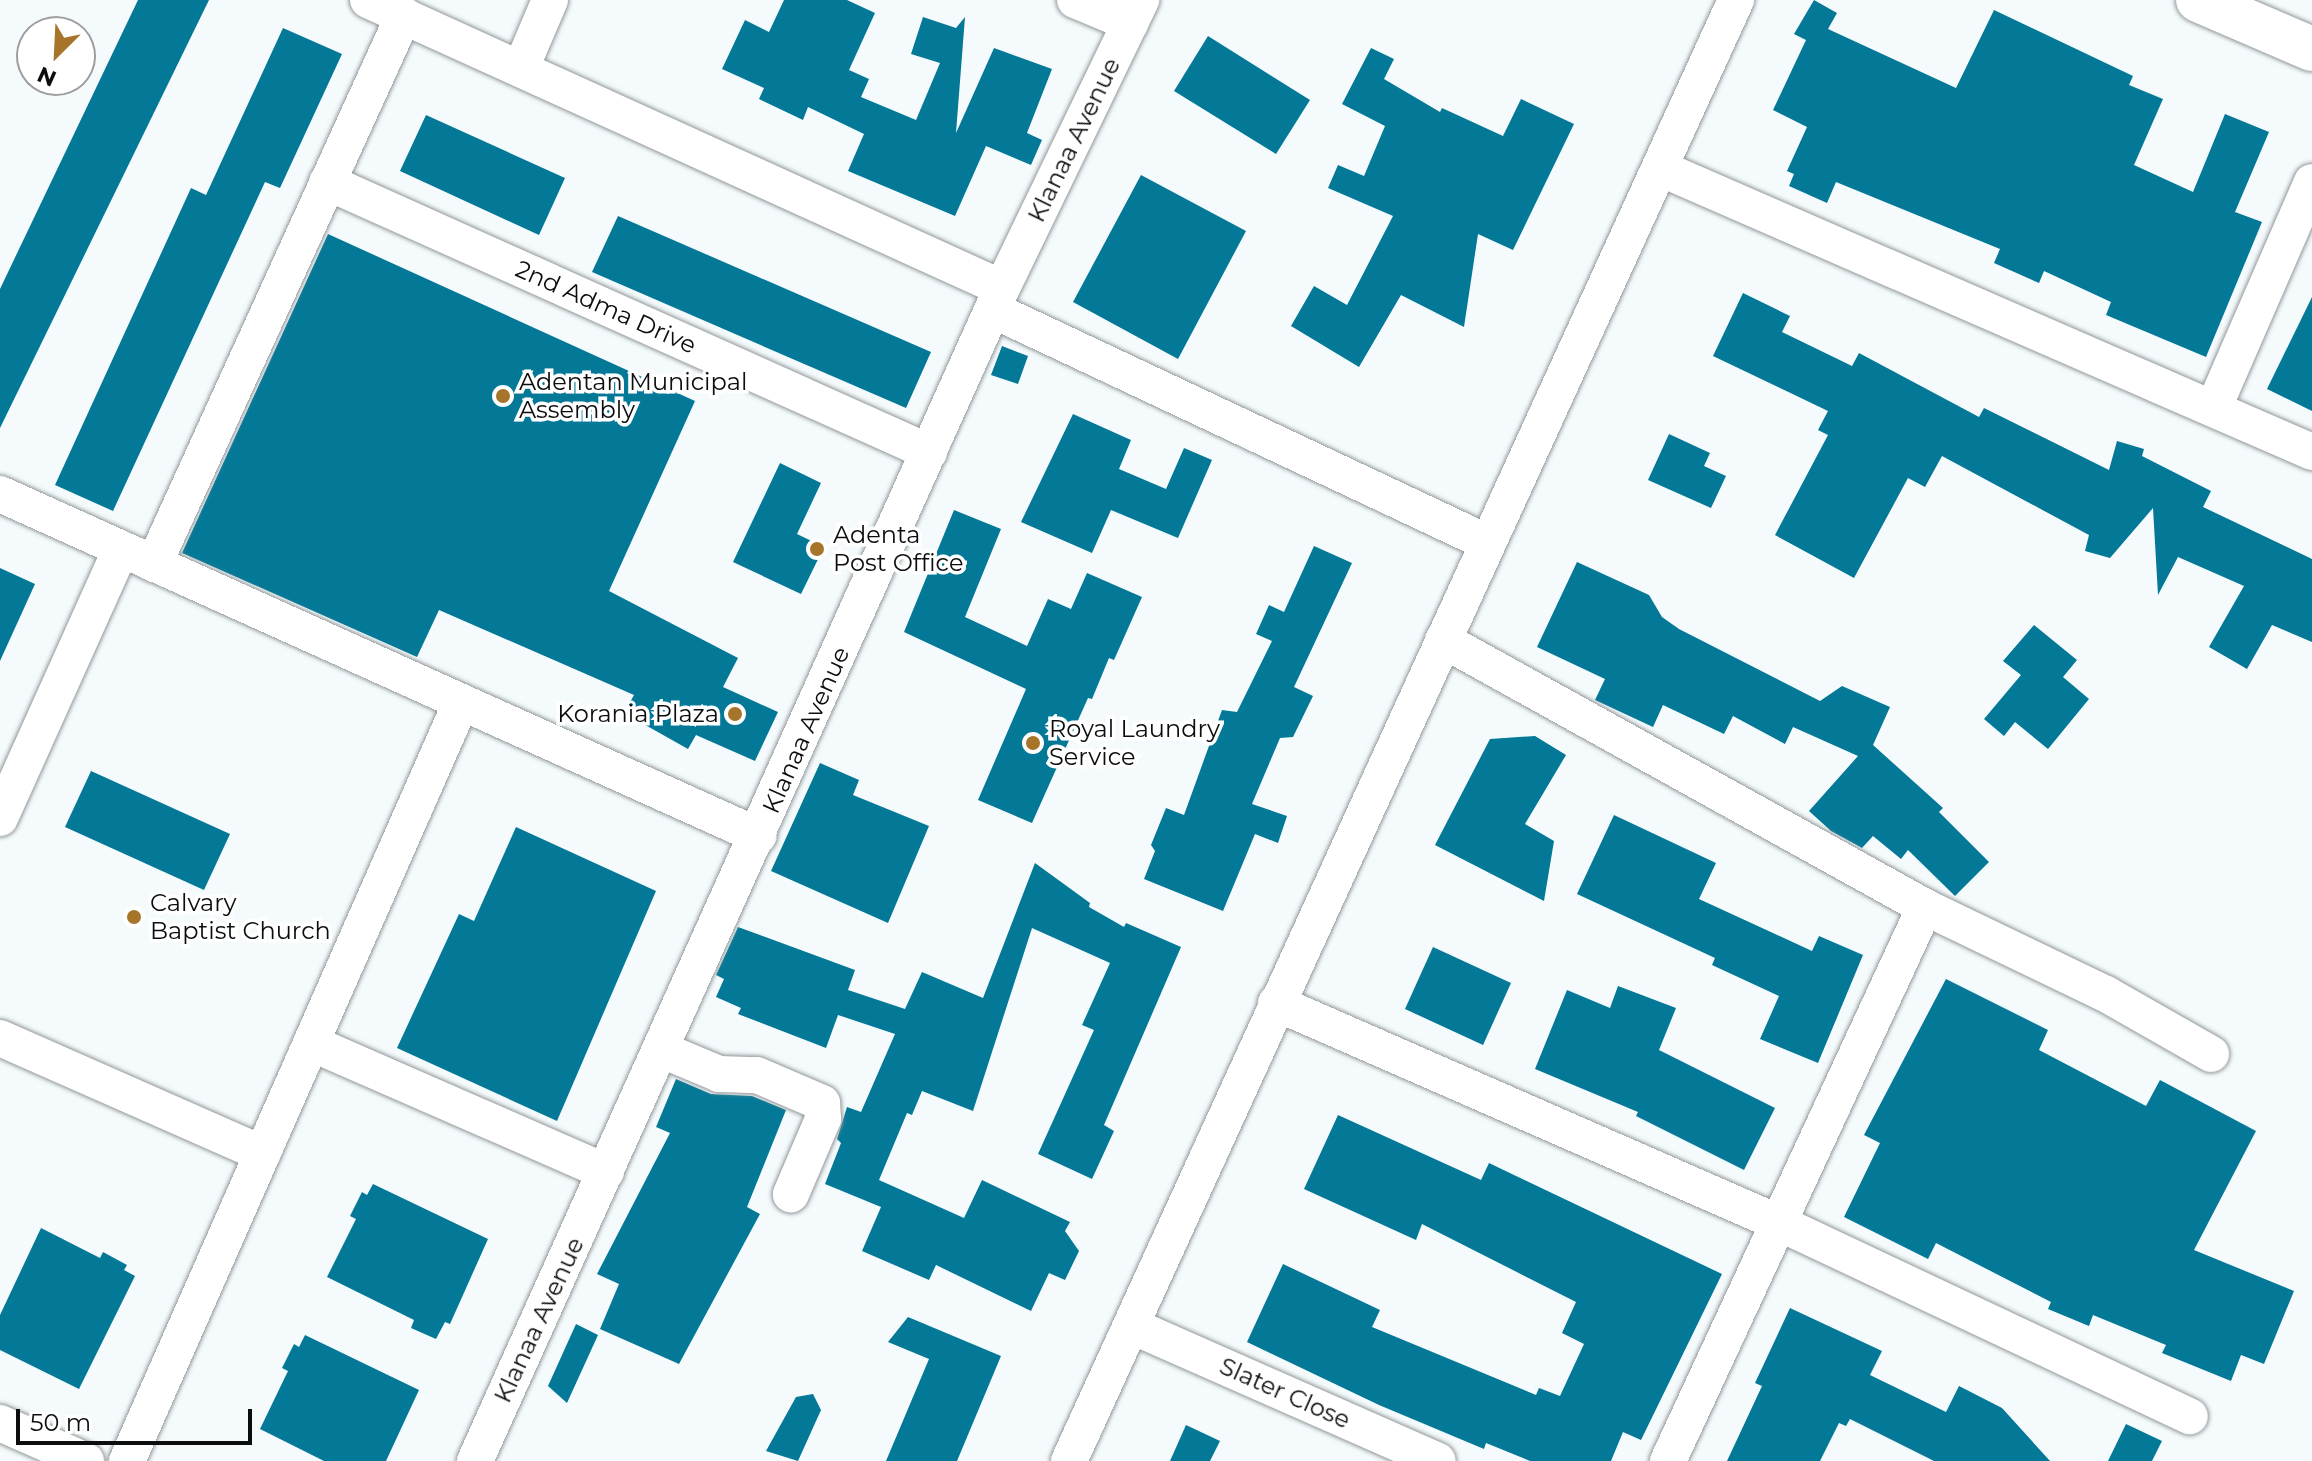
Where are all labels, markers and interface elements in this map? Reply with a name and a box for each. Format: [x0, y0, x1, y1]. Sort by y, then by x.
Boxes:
north arrow [16, 16, 96, 96]
street label: Klanaa Avenue [1022, 53, 1126, 227]
text: N [33, 61, 60, 93]
street label: 2nd Adma Drive [511, 254, 701, 360]
place label: Adentan Municipal Assembly [519, 368, 747, 424]
marker: Adentan Municipal Assembly [494, 387, 512, 405]
place label: Adenta Post Office [833, 521, 963, 577]
marker: Adenta Post Office [808, 540, 826, 558]
street label: Klanaa Avenue [756, 642, 856, 818]
place label: Korania Plaza [557, 700, 719, 728]
marker: Korania Plaza [726, 705, 744, 723]
place label: Royal Laundry Service [1049, 715, 1220, 771]
marker: Royal Laundry Service [1024, 734, 1042, 752]
place label: Calvary Baptist Church [150, 889, 331, 945]
marker: Calvary Baptist Church [125, 908, 143, 926]
street label: Klanaa Avenue [488, 1233, 590, 1407]
street label: Slater Close [1215, 1351, 1355, 1435]
scale bar [20, 1393, 256, 1443]
text: 50 m [30, 1408, 91, 1437]

